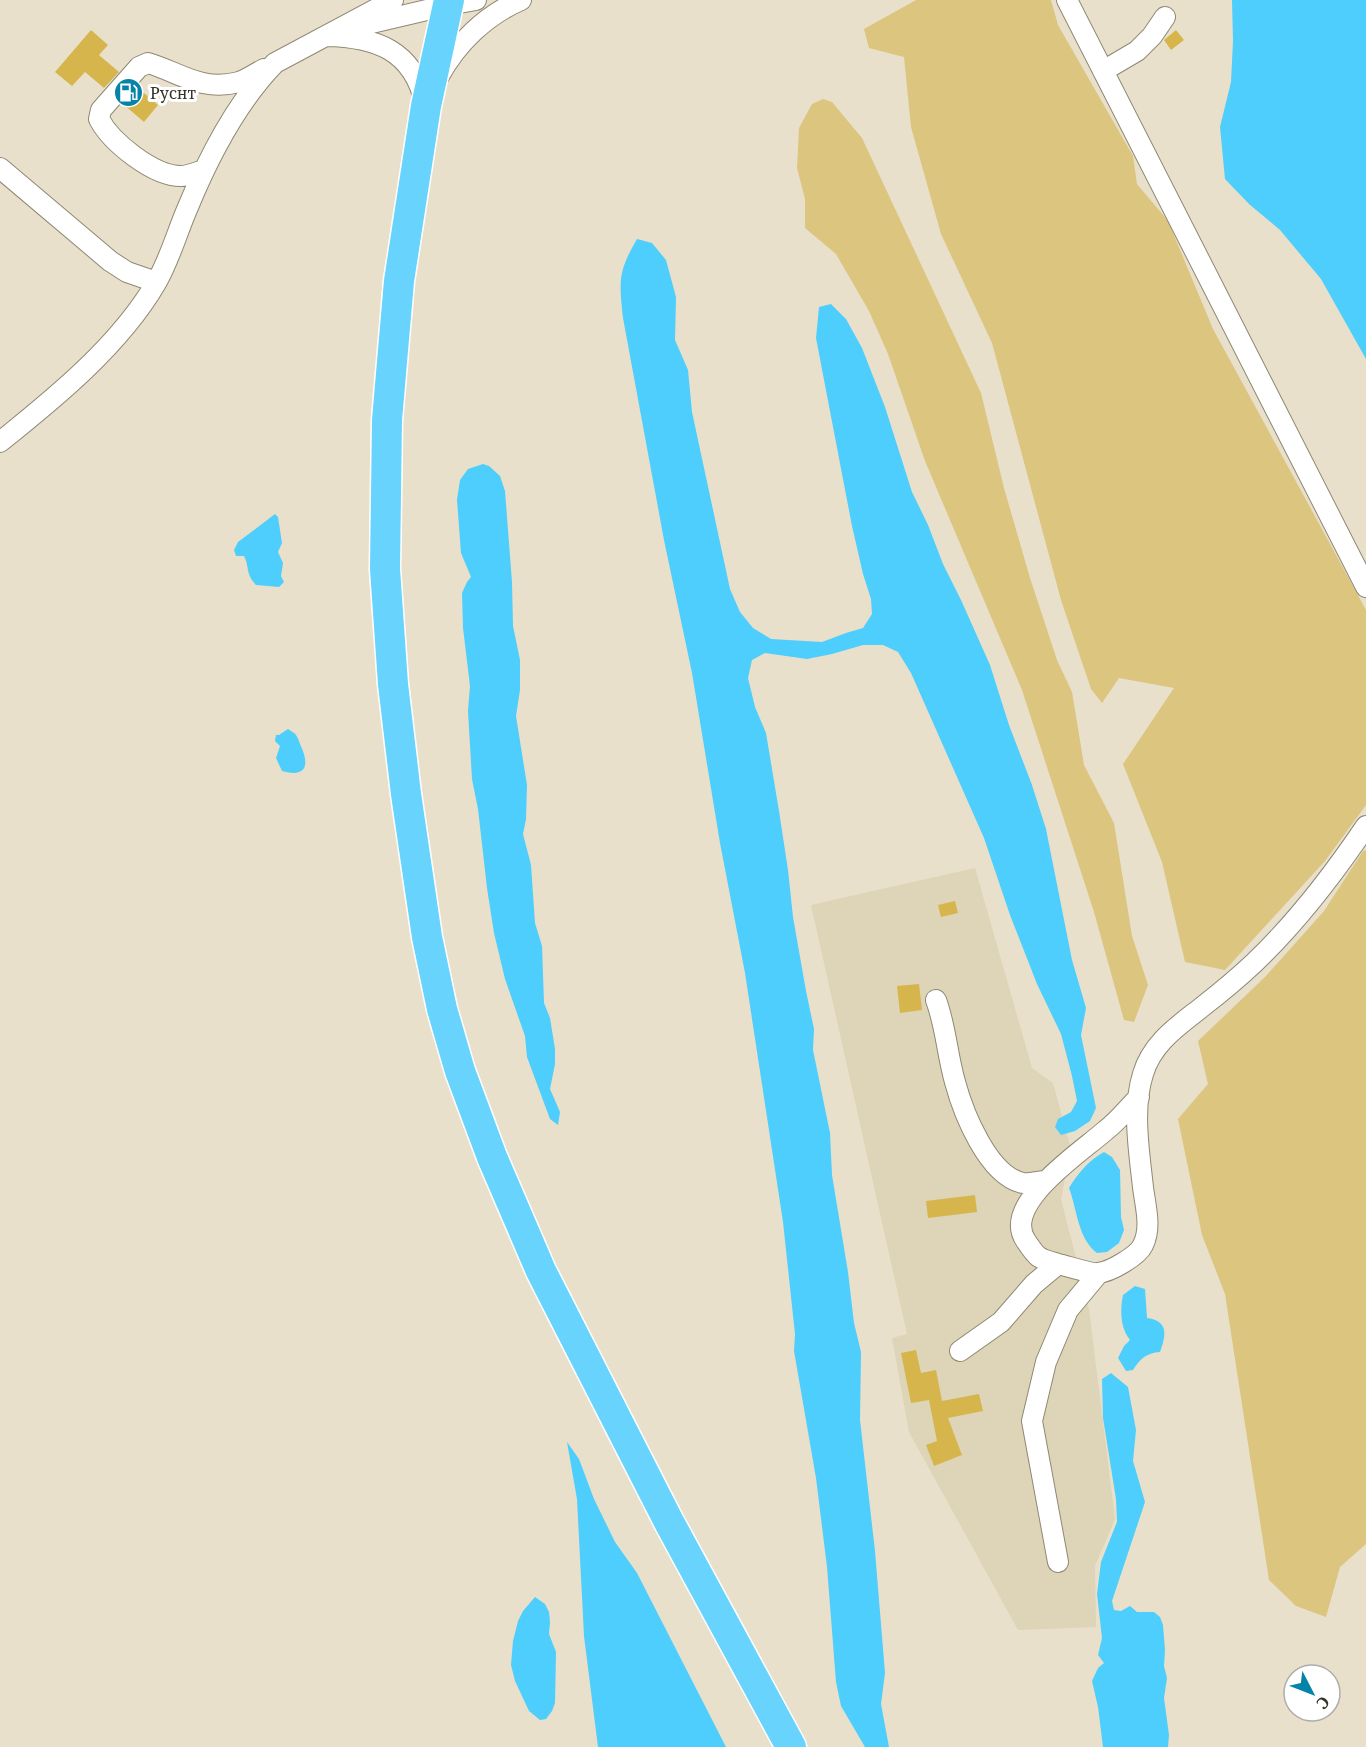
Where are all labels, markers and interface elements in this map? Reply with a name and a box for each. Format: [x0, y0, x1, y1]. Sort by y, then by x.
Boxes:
fuel station icon: Руснт [113, 77, 145, 109]
place label: Руснт [150, 82, 196, 104]
north arrow [1282, 1663, 1342, 1723]
text: С [1311, 1692, 1335, 1714]

